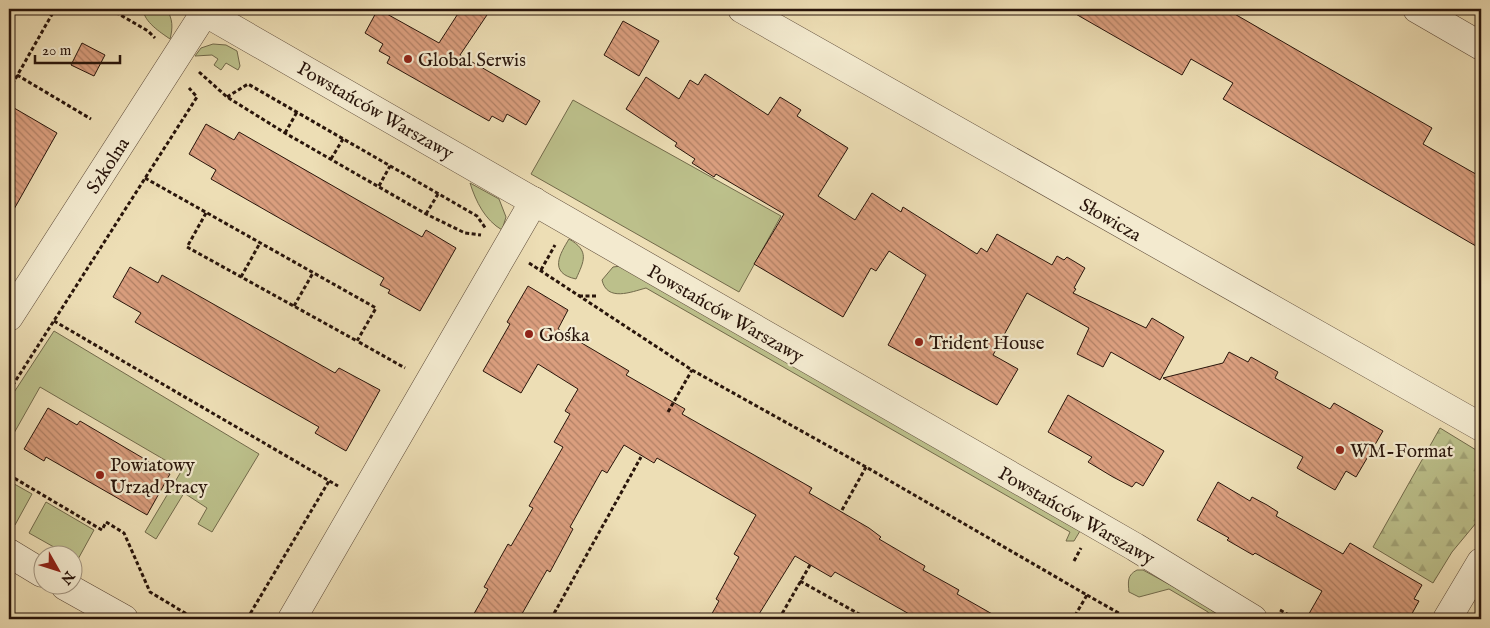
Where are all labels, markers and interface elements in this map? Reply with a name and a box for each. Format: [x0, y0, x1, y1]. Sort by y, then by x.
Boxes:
scale bar [35, 32, 120, 64]
text: 20 m [42, 41, 72, 60]
place label: Global Serwis [418, 49, 526, 73]
marker: Global Serwis [402, 53, 414, 65]
street label: Powstańców Warszawy [292, 57, 458, 167]
street label: Szkolna [82, 133, 136, 199]
street label: Słowicza [1075, 193, 1146, 248]
street label: Powstańców Warszawy [642, 260, 808, 370]
place label: Gośka [539, 324, 590, 348]
marker: Gośka [523, 328, 535, 340]
place label: Trident House [929, 332, 1045, 356]
marker: Trident House [913, 336, 925, 348]
place label: WM-Format [1350, 440, 1454, 464]
marker: WM-Format [1334, 444, 1346, 456]
place label: Powiatowy Urząd Pracy [110, 454, 208, 500]
street label: Powstańców Warszawy [993, 462, 1159, 572]
marker: Powiatowy Urząd Pracy [94, 469, 106, 481]
north arrow [32, 546, 82, 596]
text: N [57, 566, 79, 588]

